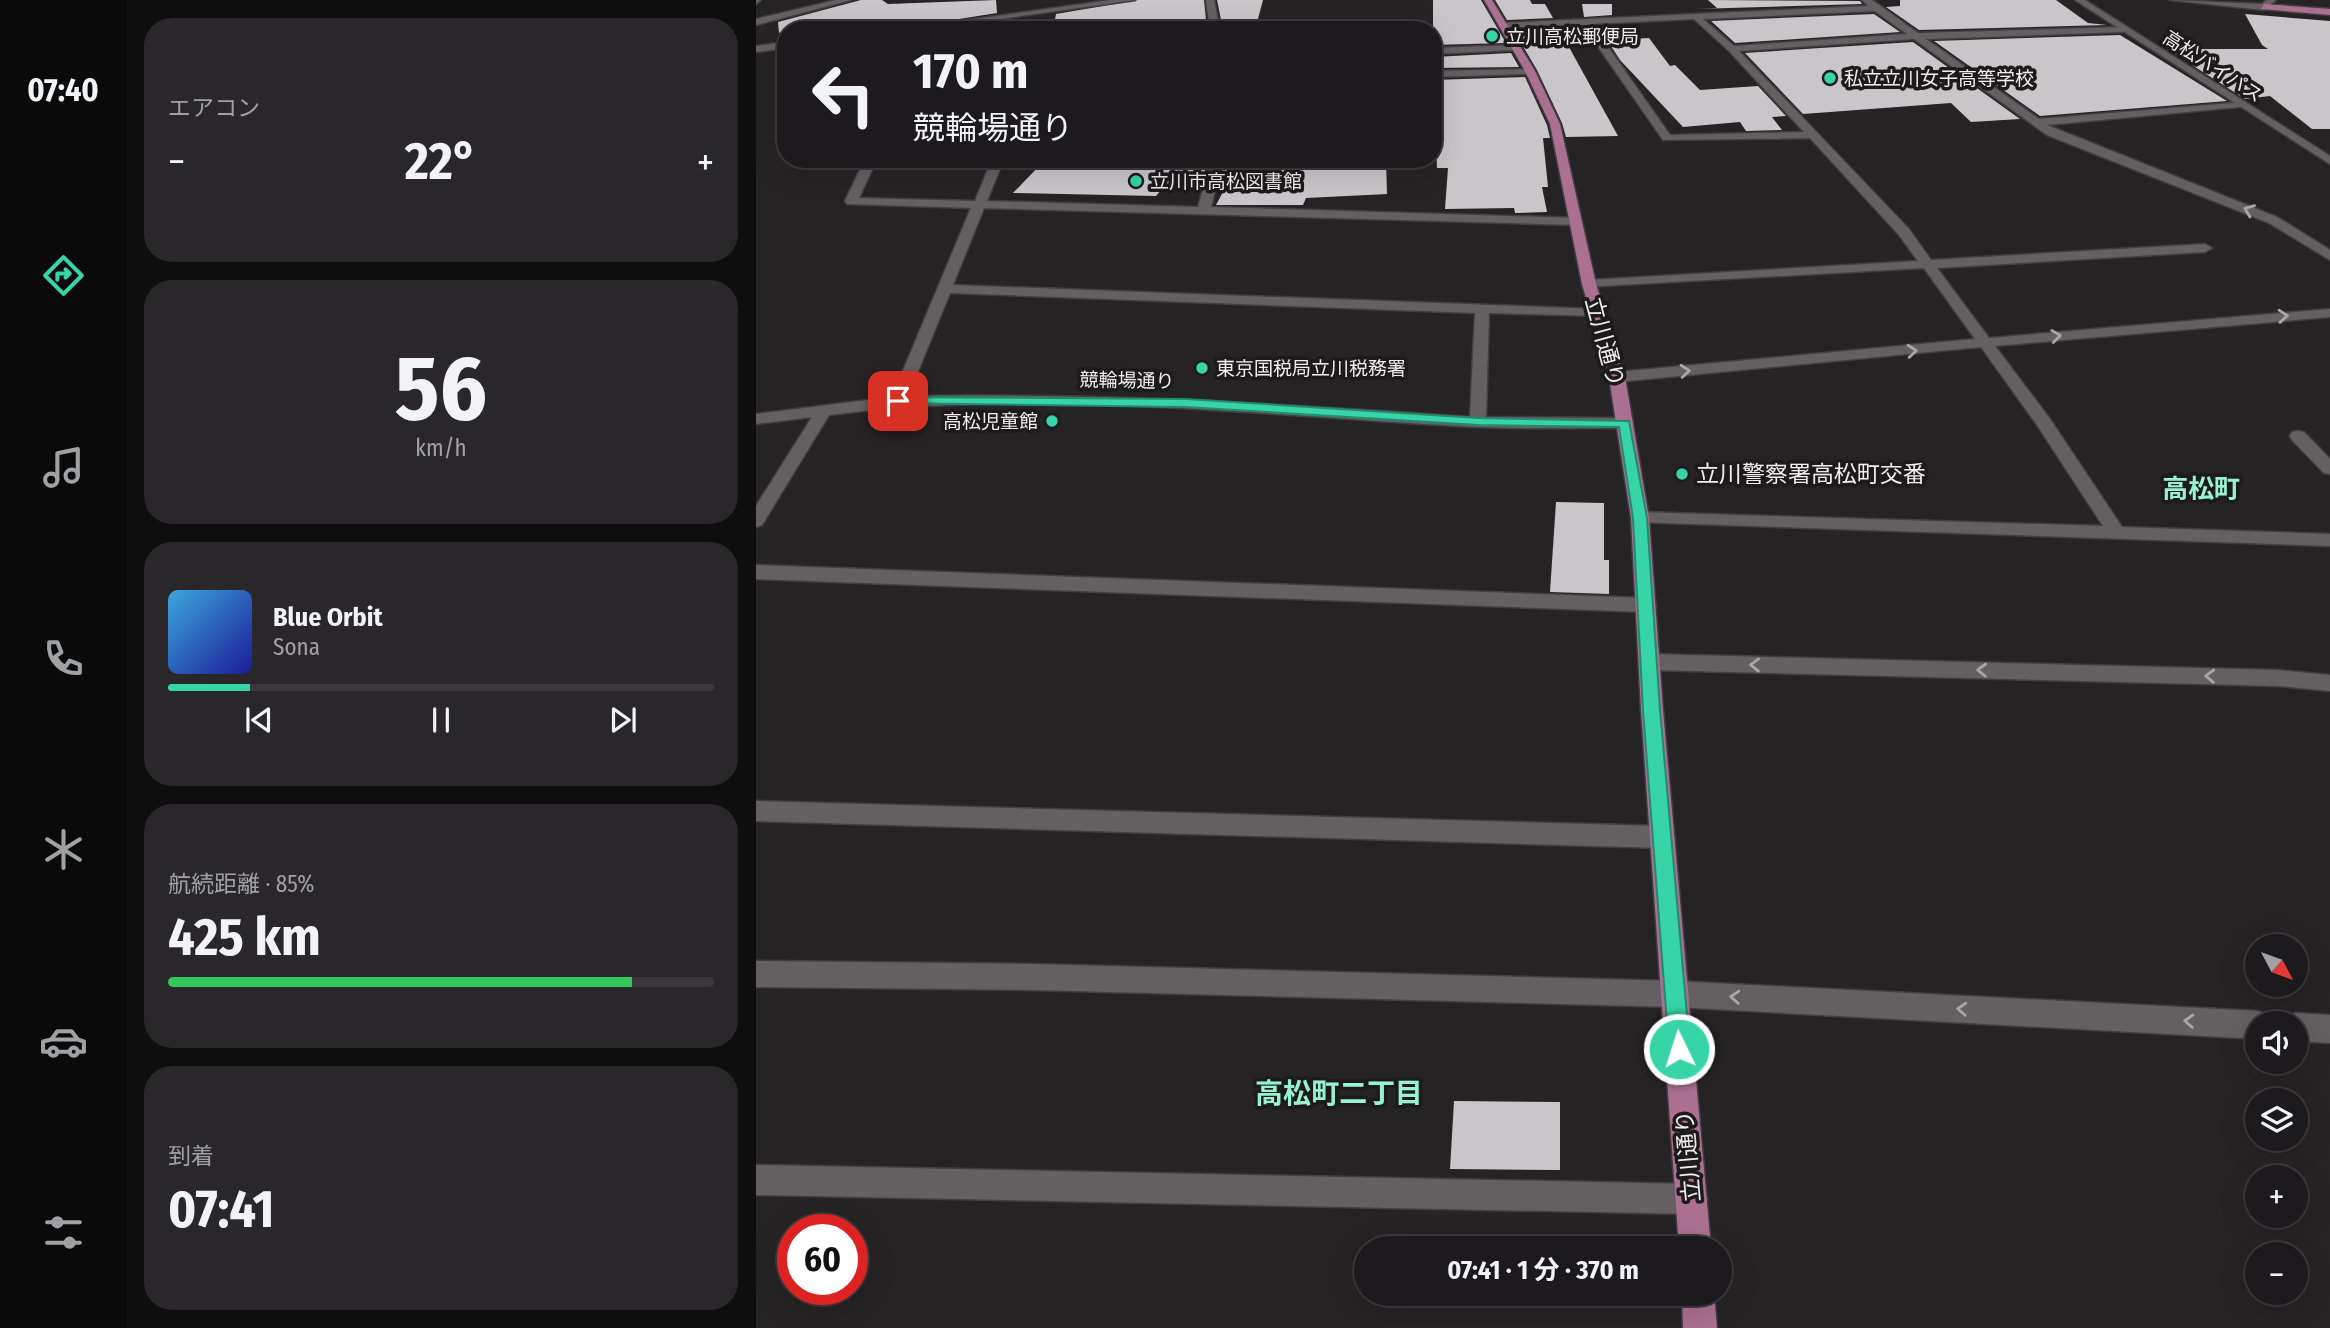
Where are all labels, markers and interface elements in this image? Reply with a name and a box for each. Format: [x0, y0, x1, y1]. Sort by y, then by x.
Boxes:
place label: 立川高松郵便局 [1506, 25, 1639, 48]
street label: 高松バイパス [2159, 26, 2267, 107]
marker: 立川高松郵便局 [1484, 28, 1500, 44]
text: 170 m [913, 42, 1029, 101]
icon: left [798, 49, 889, 140]
place label: 私立立川女子高等学校 [1844, 67, 2034, 90]
marker: 私立立川女子高等学校 [1822, 70, 1838, 86]
text: 07:40 [27, 71, 99, 109]
text: エアコン [168, 94, 260, 122]
text: 競輪場通り [913, 109, 1073, 147]
text: 22° [405, 130, 477, 193]
text: − [168, 139, 185, 185]
text: + [697, 139, 714, 185]
place label: 立川市高松図書館 [1150, 170, 1302, 193]
marker: 立川市高松図書館 [1128, 173, 1144, 189]
one-way arrow [2243, 205, 2255, 219]
icon: directions [39, 251, 88, 300]
street label: 立川通り [1580, 294, 1630, 390]
one-way arrow [2278, 309, 2289, 324]
one-way arrow [2050, 329, 2062, 344]
text: 56 [395, 334, 487, 443]
one-way arrow [1907, 344, 1918, 359]
place label: 東京国税局立川税務署 [1216, 357, 1406, 380]
marker: 東京国税局立川税務署 [1194, 360, 1210, 376]
one-way arrow [1680, 364, 1691, 379]
street label: 競輪場通り [1079, 368, 1175, 393]
pin [868, 371, 928, 431]
icon: arrive [879, 382, 917, 420]
place label: 高松児童館 [943, 410, 1038, 433]
marker: 高松児童館 [1044, 413, 1060, 429]
text: km/h [415, 434, 467, 462]
icon: music [39, 443, 88, 492]
place label: 立川警察署高松町交番 [1696, 460, 1926, 488]
marker: 立川警察署高松町交番 [1674, 466, 1690, 482]
district label: 高松町 [2162, 474, 2240, 505]
text: Blue Orbit [273, 602, 383, 633]
text: Sona [273, 633, 320, 661]
icon: phone [39, 634, 88, 683]
one-way arrow [1749, 657, 1760, 672]
one-way arrow [1976, 663, 1987, 678]
one-way arrow [2204, 669, 2215, 684]
icon: previous [240, 701, 278, 739]
icon: pause [422, 701, 460, 739]
icon: next [604, 701, 642, 739]
icon: climate [39, 825, 88, 874]
text: 航続距離 · 85% [168, 870, 315, 898]
text: 425 km [168, 906, 321, 969]
north arrow [2245, 934, 2308, 998]
map controls [2245, 934, 2308, 1305]
one-way arrow [1729, 990, 1740, 1005]
one-way arrow [1956, 1002, 1967, 1017]
button: sound [2245, 1011, 2308, 1074]
position arrow [1642, 1012, 1716, 1086]
one-way arrow [2184, 1014, 2195, 1029]
icon: car [39, 1017, 88, 1066]
district label: 高松町二丁目 [1255, 1077, 1423, 1110]
button: layers [2245, 1088, 2308, 1151]
street label: 立川通り [1670, 1109, 1706, 1203]
text: 到着 [168, 1142, 214, 1170]
button: + [2245, 1165, 2308, 1228]
text: 07:41 [168, 1178, 275, 1241]
icon: filters [39, 1208, 88, 1257]
speed limit sign: 60 [777, 1214, 868, 1305]
button: − [2245, 1242, 2308, 1305]
text: 07:41 · 1 分 · 370 m [1447, 1255, 1639, 1286]

